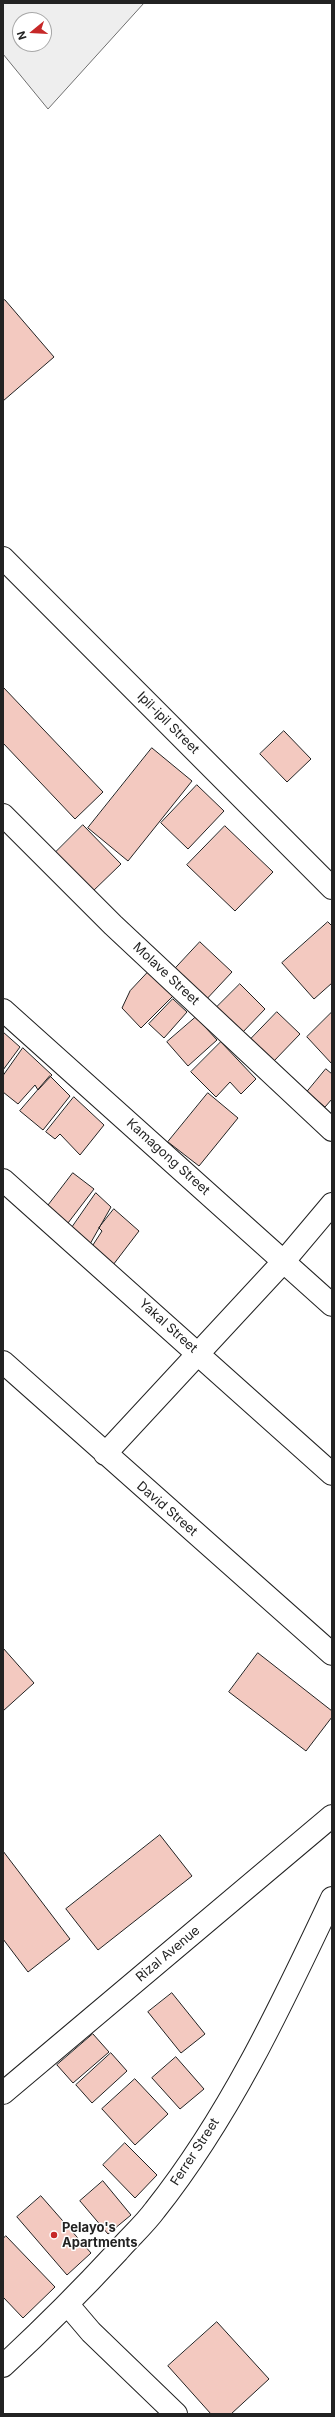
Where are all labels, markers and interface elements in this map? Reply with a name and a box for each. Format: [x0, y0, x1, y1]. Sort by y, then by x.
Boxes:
north arrow [12, 12, 52, 52]
text: N [14, 29, 29, 42]
street label: Ipil-ipil Street [134, 689, 202, 757]
street label: Molave Street [130, 939, 202, 1009]
street label: Kamagong Street [123, 1116, 213, 1198]
street label: Yakal Street [136, 1296, 200, 1356]
street label: David Street [133, 1478, 201, 1540]
street label: Rizal Avenue [133, 1923, 203, 1985]
street label: Ferrer Street [167, 2115, 223, 2189]
place label: Pelayo's Apartments [62, 2220, 138, 2251]
marker: Pelayo's Apartments [49, 2230, 59, 2240]

